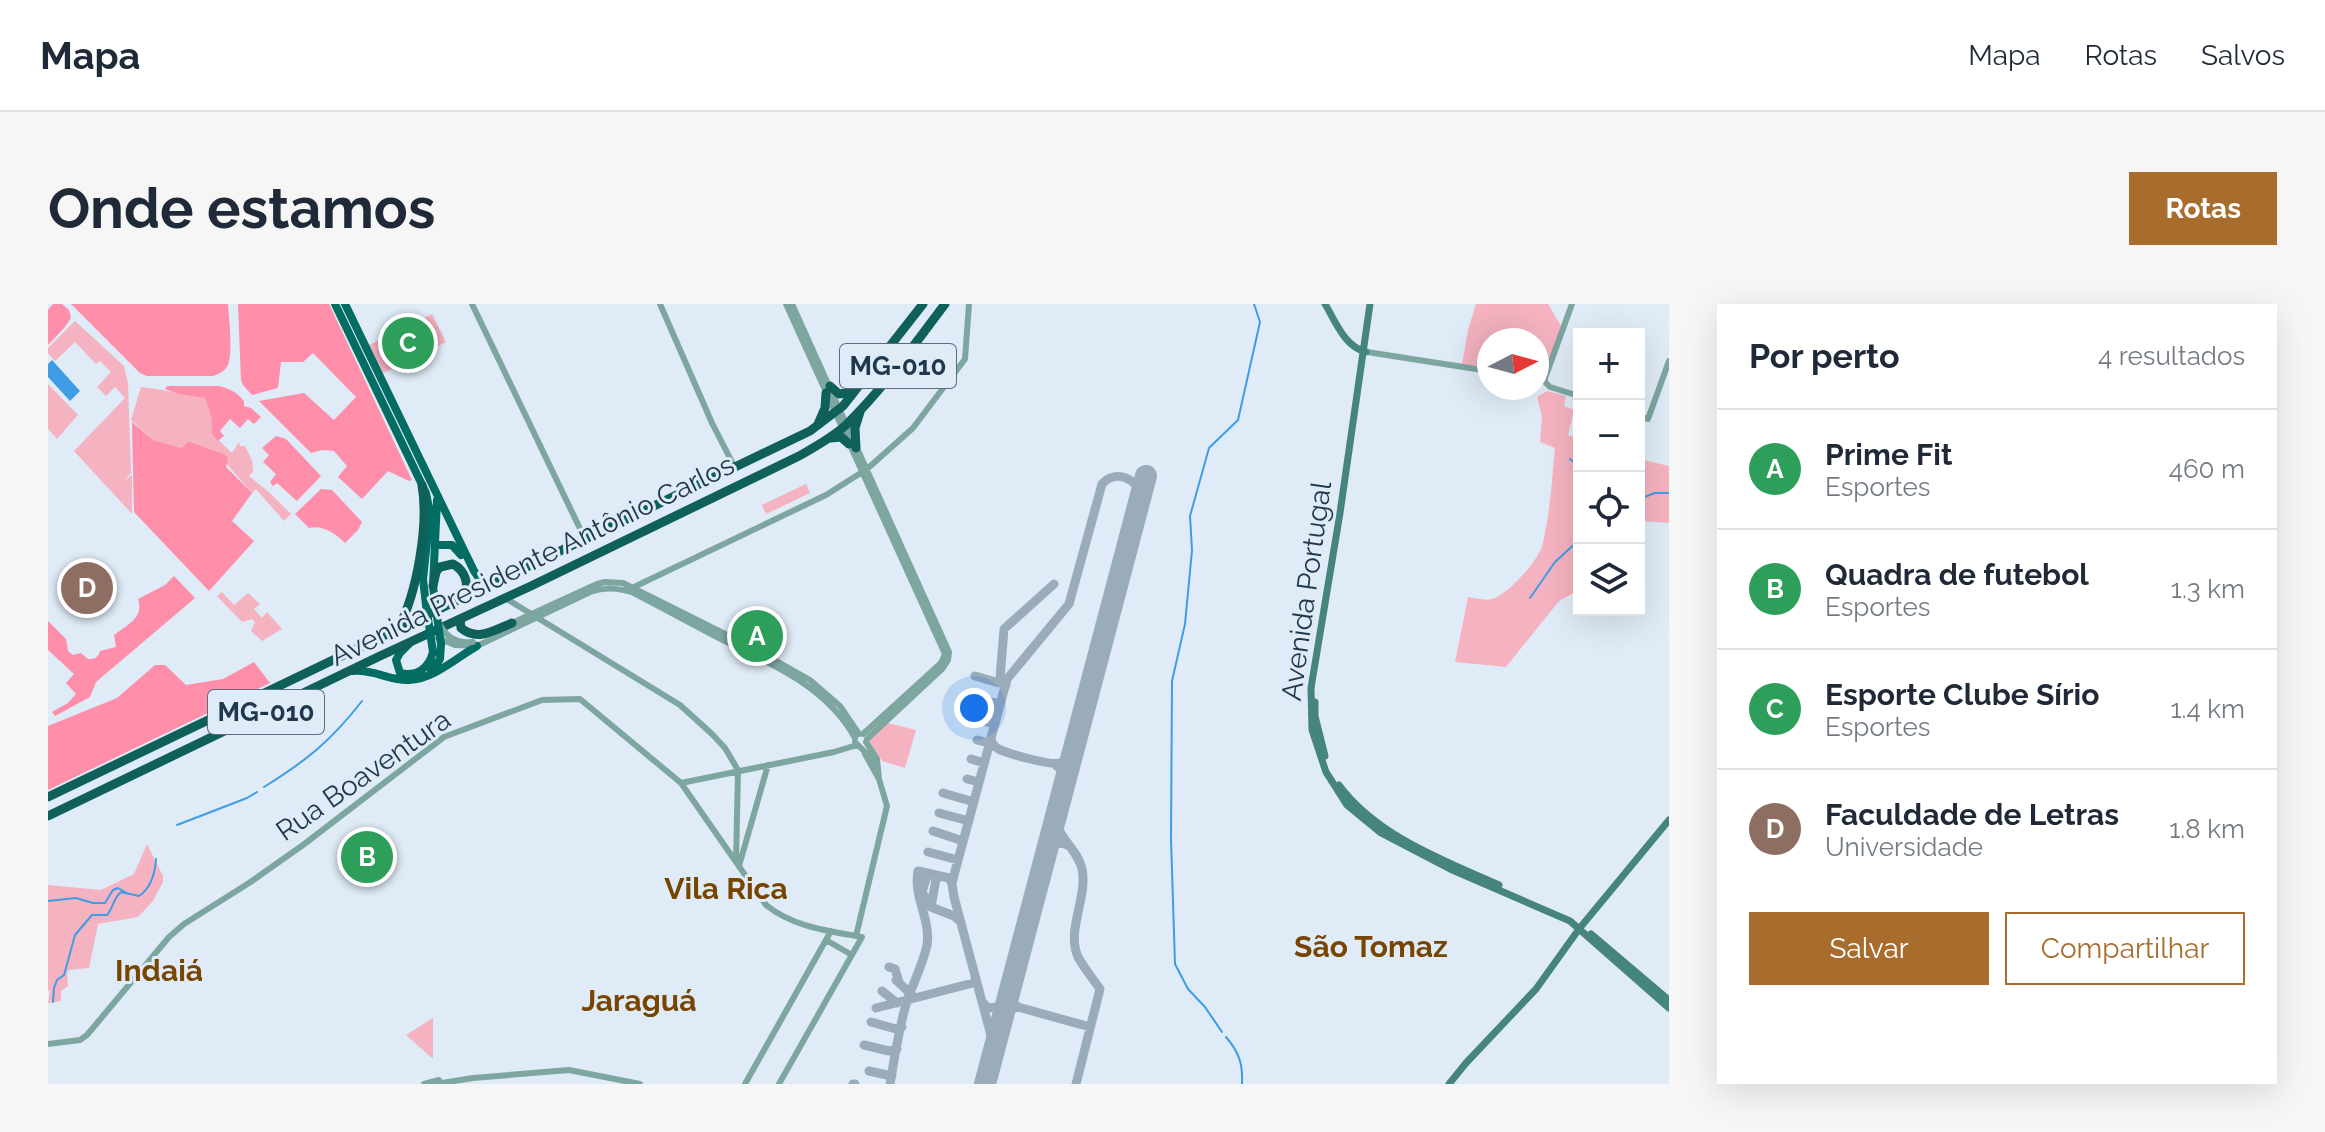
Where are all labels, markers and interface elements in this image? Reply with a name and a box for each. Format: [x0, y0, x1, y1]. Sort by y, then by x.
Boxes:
text: Mapa [40, 33, 140, 78]
text: Mapa [1968, 39, 2041, 72]
text: Rotas [2085, 39, 2157, 72]
text: Salvos [2201, 39, 2285, 72]
button: Rotas [2129, 172, 2277, 245]
text: Onde estamos [48, 175, 435, 241]
pin: C [382, 313, 434, 373]
north arrow [1477, 328, 1549, 400]
map controls [1573, 328, 1645, 616]
button: + [1573, 328, 1645, 400]
text: Por perto [1749, 336, 1900, 376]
text: 4 resultados [2098, 341, 2245, 371]
road number: MG-010 [840, 344, 956, 388]
button: − [1573, 400, 1645, 472]
text: Prime Fit [1825, 437, 1952, 472]
street label: Avenida Presidente Antônio Carlos [325, 448, 739, 673]
text: A [1766, 454, 1784, 484]
text: 460 m [2169, 454, 2245, 484]
button: locate [1573, 472, 1645, 544]
text: Esportes [1825, 472, 1930, 502]
street label: Avenida Portugal [1275, 479, 1338, 703]
button: layers [1573, 544, 1645, 616]
text: Quadra de futebol [1825, 557, 2089, 592]
pin: D [61, 558, 113, 618]
text: B [1766, 574, 1784, 604]
text: 1.3 km [2171, 574, 2245, 604]
text: Esportes [1825, 592, 1930, 622]
pin: A [731, 606, 783, 666]
text: Esporte Clube Sírio [1825, 677, 2099, 712]
your location [954, 688, 994, 728]
road number: MG-010 [208, 690, 324, 734]
text: C [1766, 694, 1784, 724]
text: 1.4 km [2170, 694, 2245, 724]
street label: Rua Boaventura [270, 703, 457, 848]
text: Esportes [1825, 712, 1930, 742]
text: Faculdade de Letras [1825, 797, 2119, 832]
text: D [1766, 814, 1784, 844]
text: 1.8 km [2169, 814, 2245, 844]
pin: B [341, 827, 393, 887]
text: Universidade [1825, 832, 1983, 862]
district label: Vila Rica [664, 871, 788, 906]
button: Salvar [1749, 912, 1989, 985]
button: Compartilhar [2005, 912, 2245, 985]
district label: São Tomaz [1294, 929, 1448, 964]
district label: Indaiá [115, 953, 203, 988]
district label: Jaraguá [581, 983, 697, 1018]

